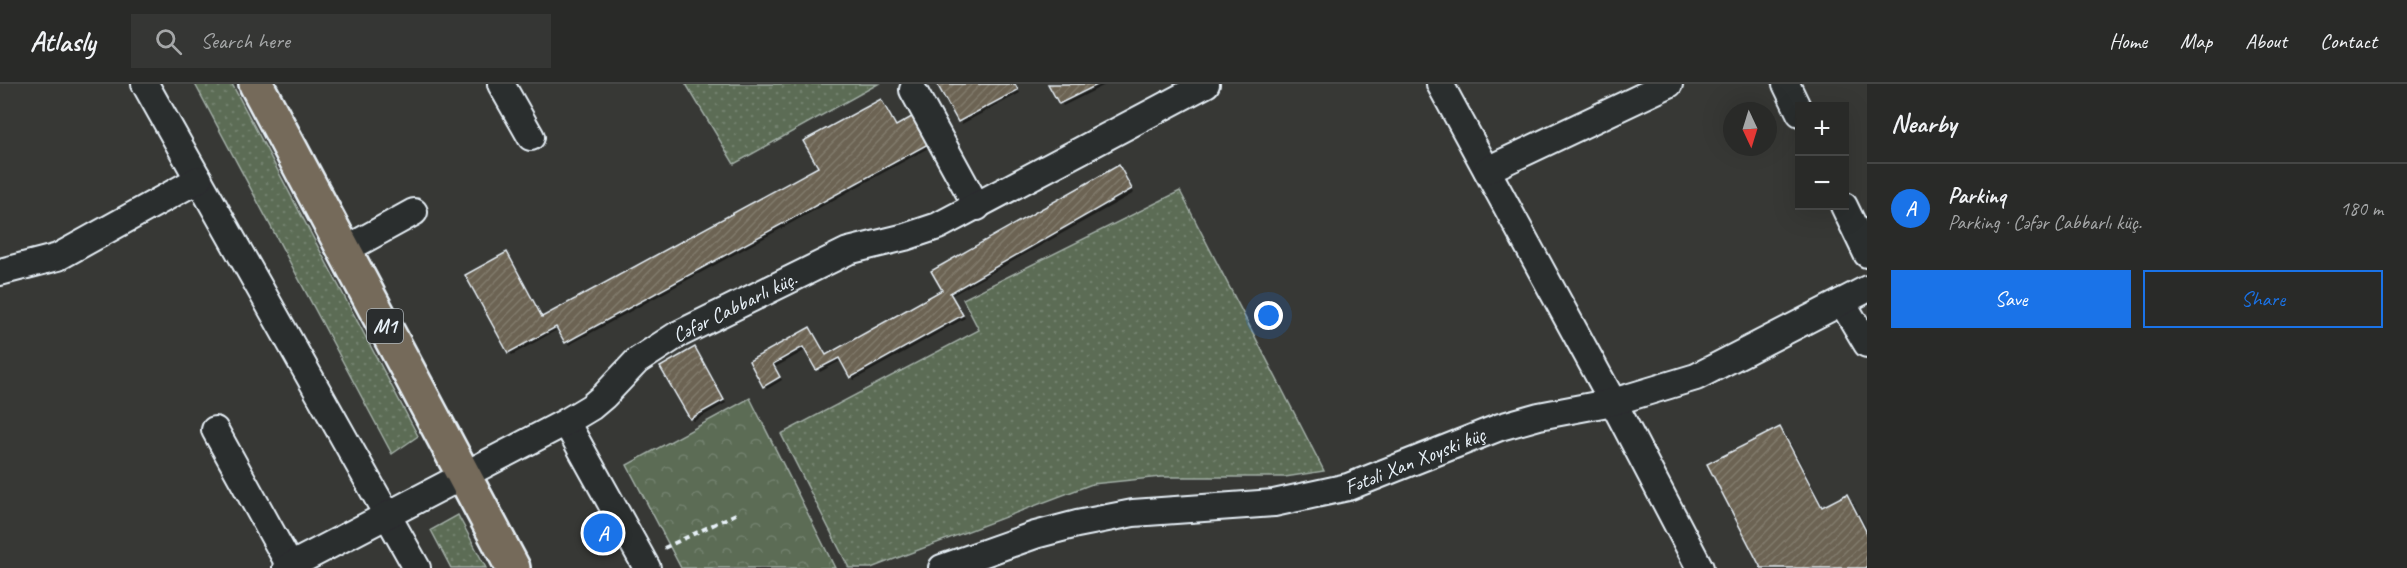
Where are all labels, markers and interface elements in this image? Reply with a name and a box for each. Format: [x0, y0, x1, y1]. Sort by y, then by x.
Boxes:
search box [131, 14, 551, 68]
text: Atlasly [30, 24, 95, 59]
icon: search [152, 25, 185, 58]
text: Search here [200, 27, 290, 55]
text: Home [2109, 28, 2147, 54]
text: Map [2180, 28, 2212, 54]
text: About [2245, 28, 2287, 54]
text: Contact [2320, 28, 2377, 54]
north arrow [1723, 102, 1777, 156]
map controls [1795, 102, 1849, 210]
button: + [1795, 102, 1849, 156]
text: Nearby [1891, 107, 1956, 140]
button: − [1795, 156, 1849, 210]
text: Parkinq [1948, 182, 2006, 210]
text: A [1905, 196, 1916, 221]
text: 180 m [2340, 196, 2383, 221]
text: Parking · Cəfər Cabbarlı küç. [1948, 210, 2142, 235]
street label: Cəfər Cabbarlı küç. [668, 265, 802, 348]
button: Save [1891, 270, 2131, 328]
button: Share [2143, 270, 2383, 328]
your location [1254, 301, 1283, 330]
road number: M1 [367, 309, 403, 343]
street label: Fətəli Xan Xoyski küç [1341, 421, 1490, 500]
pin: A [584, 510, 622, 556]

